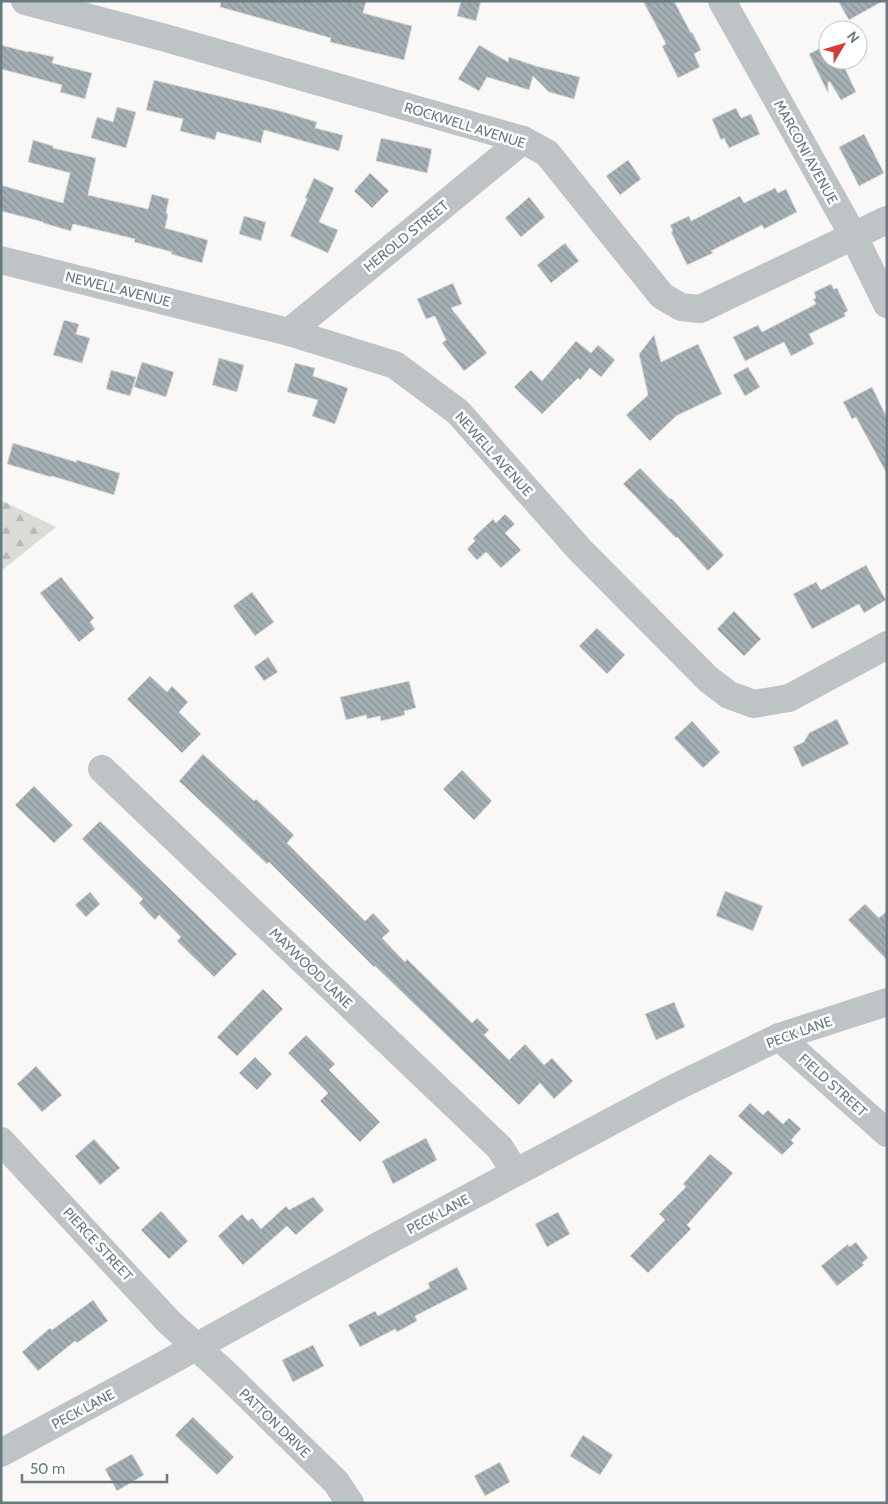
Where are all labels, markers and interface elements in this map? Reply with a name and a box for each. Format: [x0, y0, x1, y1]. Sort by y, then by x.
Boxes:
north arrow [818, 20, 868, 70]
text: N [843, 28, 863, 46]
street label: MARCONI AVENUE [770, 97, 842, 207]
street label: ROCKWELL AVENUE [402, 98, 528, 152]
street label: HEROLD STREET [360, 196, 453, 276]
street label: NEWELL AVENUE [64, 267, 173, 311]
street label: NEWELL AVENUE [451, 408, 537, 500]
street label: MAYWOOD LANE [266, 924, 356, 1012]
street label: PECK LANE [764, 1012, 835, 1052]
street label: FIELD STREET [795, 1050, 871, 1121]
street label: PECK LANE [404, 1190, 473, 1238]
street label: PIERCE STREET [59, 1203, 137, 1285]
street label: PECK LANE [49, 1385, 118, 1433]
street label: PATTON DRIVE [236, 1385, 315, 1462]
scale bar [22, 1452, 168, 1484]
text: 50 m [30, 1460, 65, 1478]

